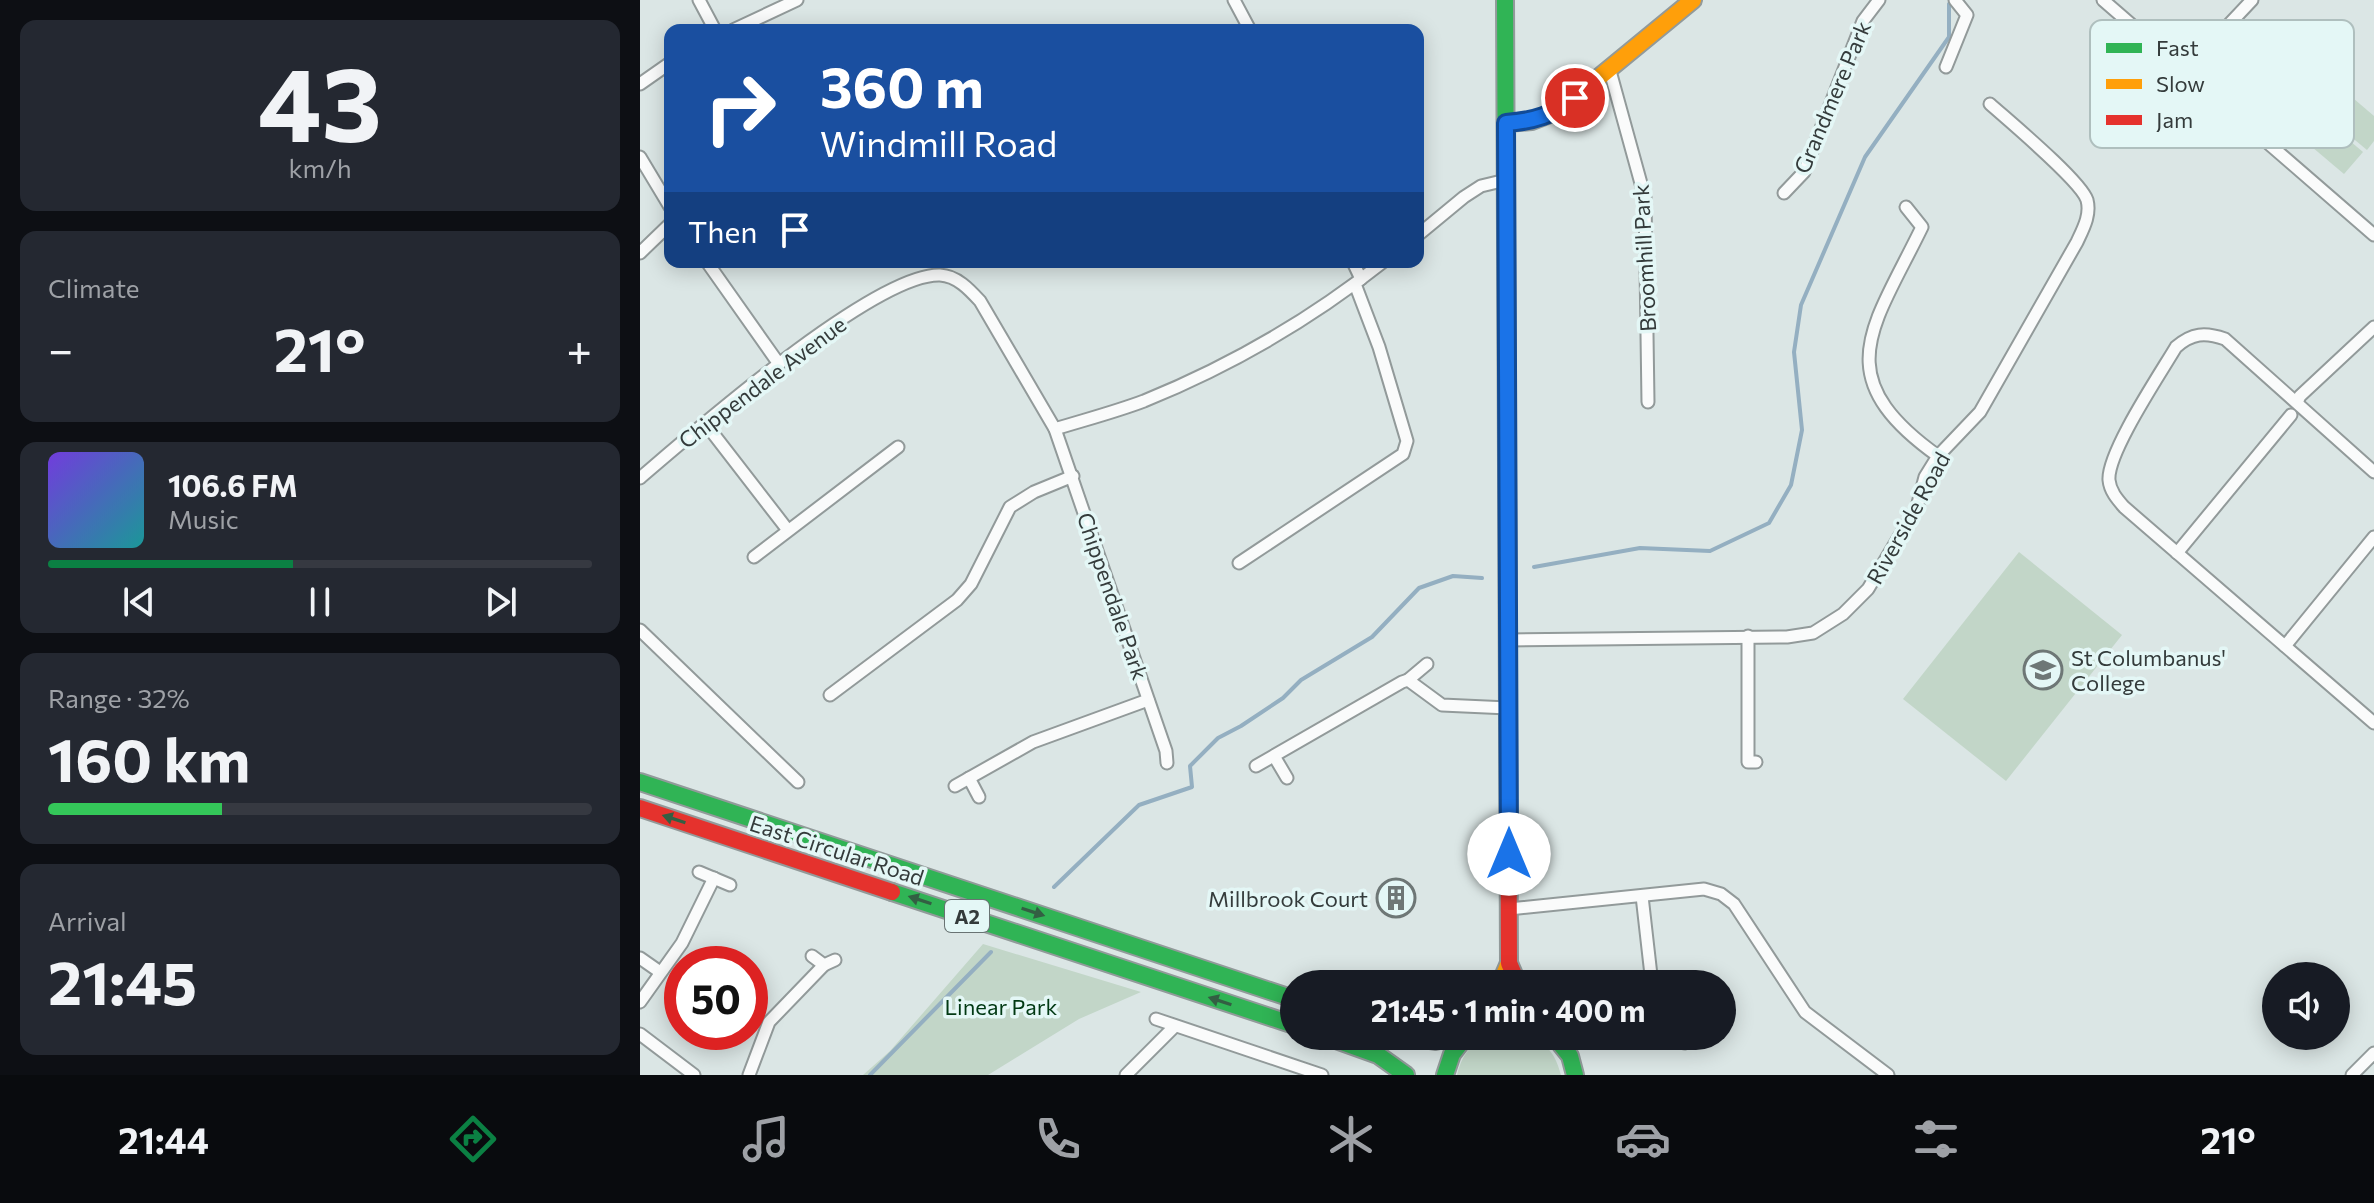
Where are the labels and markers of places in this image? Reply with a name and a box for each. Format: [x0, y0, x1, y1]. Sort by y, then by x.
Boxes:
pin [1541, 64, 1609, 132]
place label: St Columbanus' College [2071, 644, 2226, 696]
school or university icon: St Columbanus' College [2022, 649, 2064, 691]
building icon: Millbrook Court [1375, 877, 1417, 919]
place label: Millbrook Court [1208, 885, 1368, 912]

